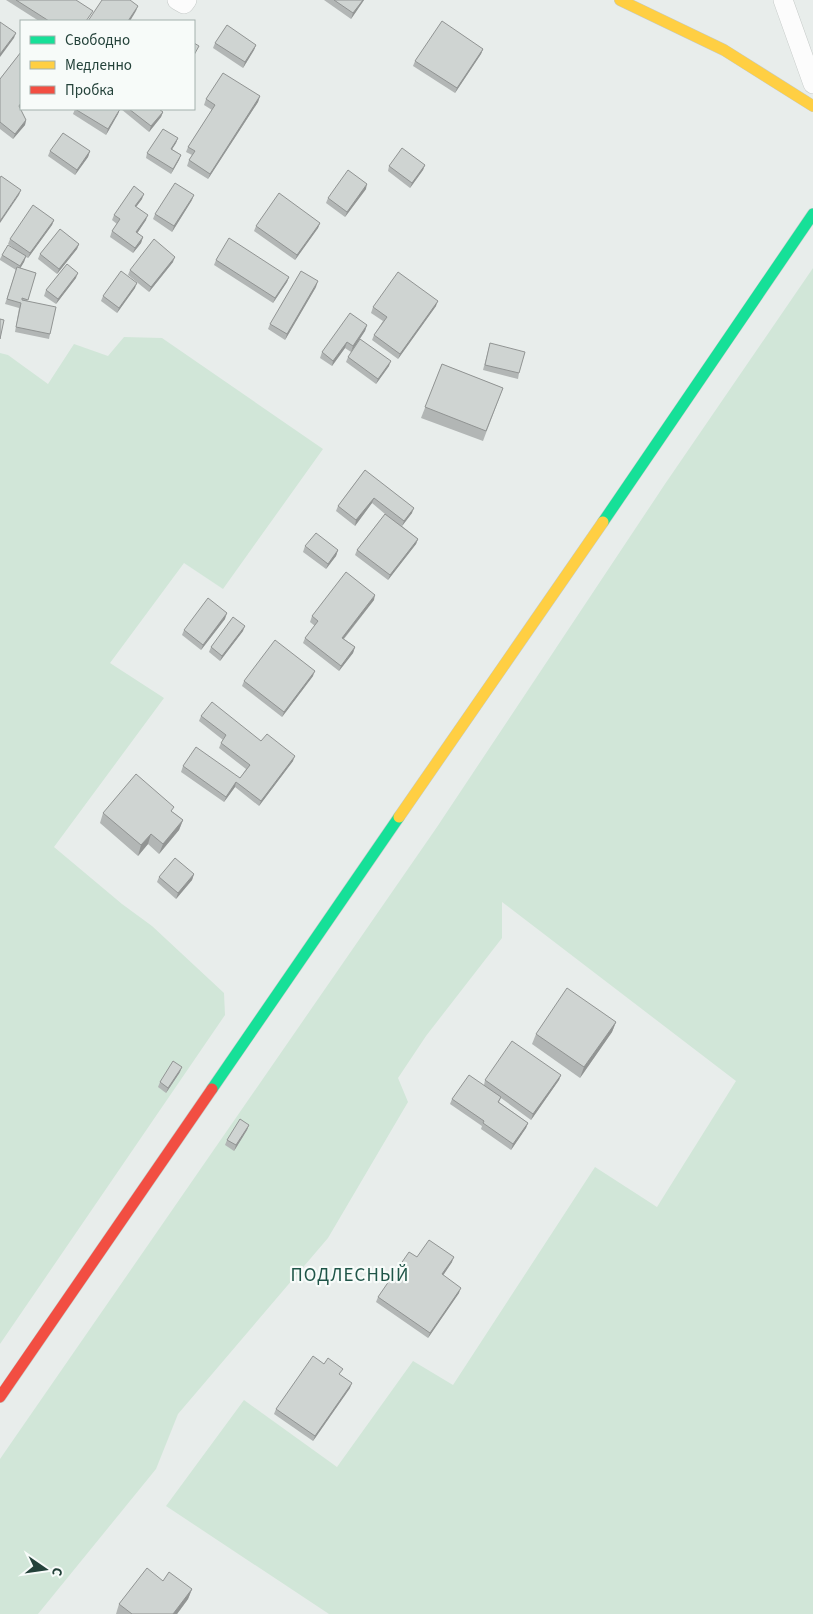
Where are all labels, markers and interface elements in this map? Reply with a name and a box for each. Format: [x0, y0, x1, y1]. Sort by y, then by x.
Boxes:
legend [20, 20, 195, 110]
text: Свободно [65, 30, 130, 51]
text: Медленно [65, 55, 132, 76]
text: Пробка [65, 80, 114, 101]
district label: ПОДЛЕСНЫЙ [291, 1262, 409, 1289]
north arrow [20, 1544, 70, 1594]
text: С [46, 1565, 67, 1578]

